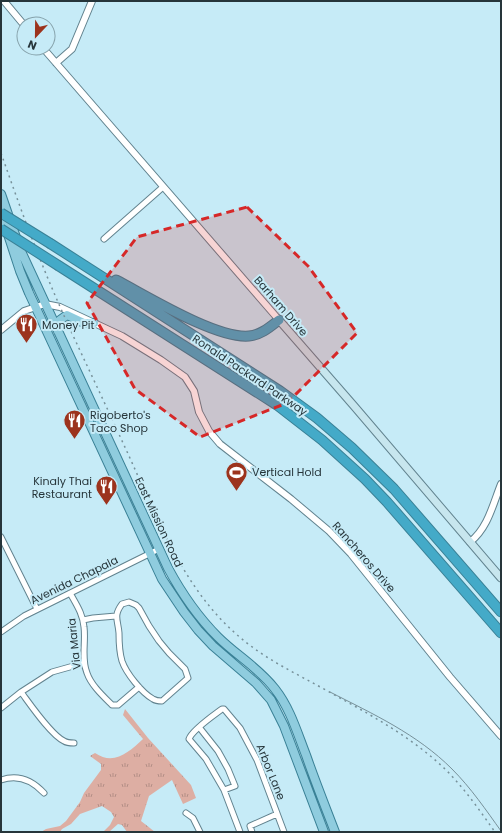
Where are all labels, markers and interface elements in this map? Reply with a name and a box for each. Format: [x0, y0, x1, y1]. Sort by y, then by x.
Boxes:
north arrow [16, 16, 56, 56]
text: N [25, 36, 39, 54]
street label: Barham Drive [250, 273, 312, 340]
restaurant icon: Money Pit [14, 312, 40, 345]
place label: Money Pit [42, 317, 95, 333]
street label: Ronald Packard Parkway [189, 330, 311, 420]
place label: Rigoberto's Taco Shop [90, 407, 151, 436]
restaurant icon: Rigoberto's Taco Shop [61, 408, 87, 441]
sports icon: Vertical Hold [223, 459, 249, 492]
place label: Vertical Hold [252, 464, 322, 480]
place label: Kinaly Thai Restaurant [32, 473, 92, 502]
restaurant icon: Kinaly Thai Restaurant [94, 474, 120, 507]
street label: East Mission Road [131, 474, 187, 570]
street label: Rancheros Drive [329, 518, 399, 596]
street label: Avenida Chapala [27, 552, 121, 608]
street label: Via Maria [63, 617, 85, 671]
street label: Arbor Lane [253, 742, 290, 803]

